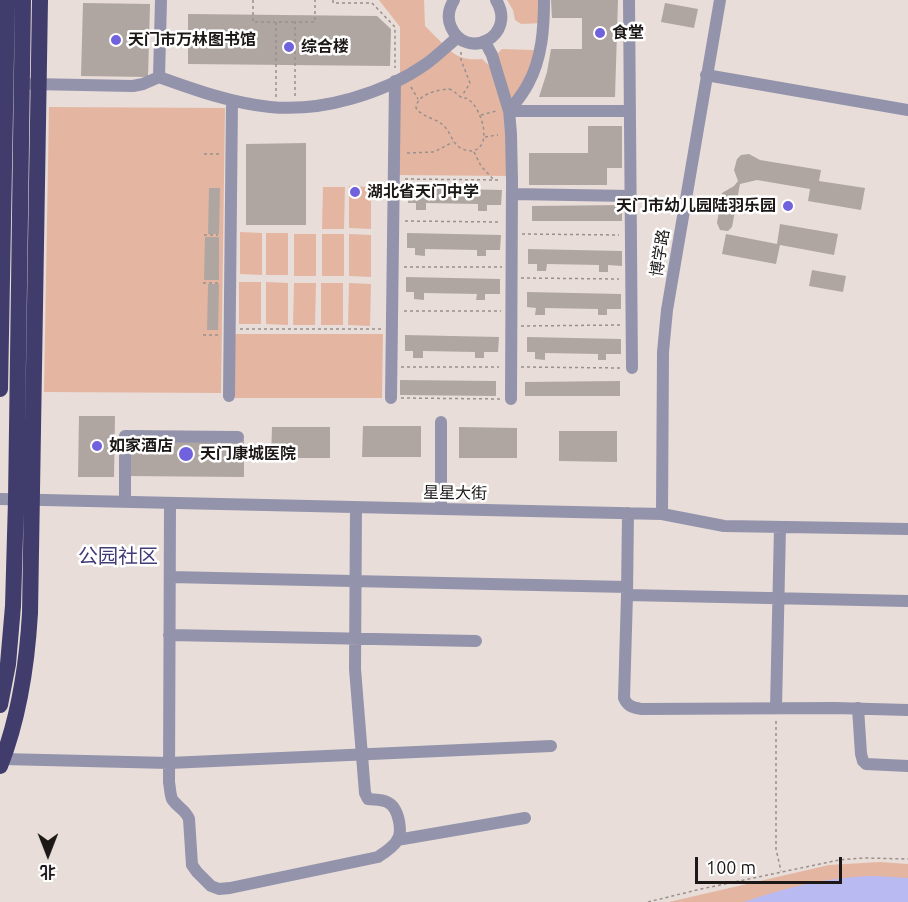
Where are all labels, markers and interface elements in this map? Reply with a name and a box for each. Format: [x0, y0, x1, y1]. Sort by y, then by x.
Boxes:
place label: 食堂 [612, 23, 644, 43]
marker: 食堂 [593, 26, 607, 40]
place label: 天门市万林图书馆 [128, 30, 256, 50]
marker: 天门市万林图书馆 [109, 33, 123, 47]
place label: 综合楼 [301, 37, 349, 57]
marker: 综合楼 [282, 40, 296, 54]
place label: 湖北省天门中学 [367, 182, 479, 202]
marker: 湖北省天门中学 [348, 185, 362, 199]
place label: 天门市幼儿园陆羽乐园 [616, 196, 776, 216]
marker: 天门市幼儿园陆羽乐园 [781, 199, 795, 213]
street label: 博学路 [647, 228, 673, 278]
place label: 如家酒店 [109, 436, 173, 456]
marker: 如家酒店 [90, 439, 104, 453]
place label: 天门康城医院 [200, 444, 296, 464]
marker: 天门康城医院 [177, 445, 195, 463]
street label: 星星大街 [423, 483, 487, 503]
district label: 公园社区 [78, 544, 158, 568]
north arrow [18, 824, 78, 884]
scale bar [698, 845, 845, 883]
text: 100 m [706, 857, 756, 877]
text: 北 [40, 863, 56, 881]

